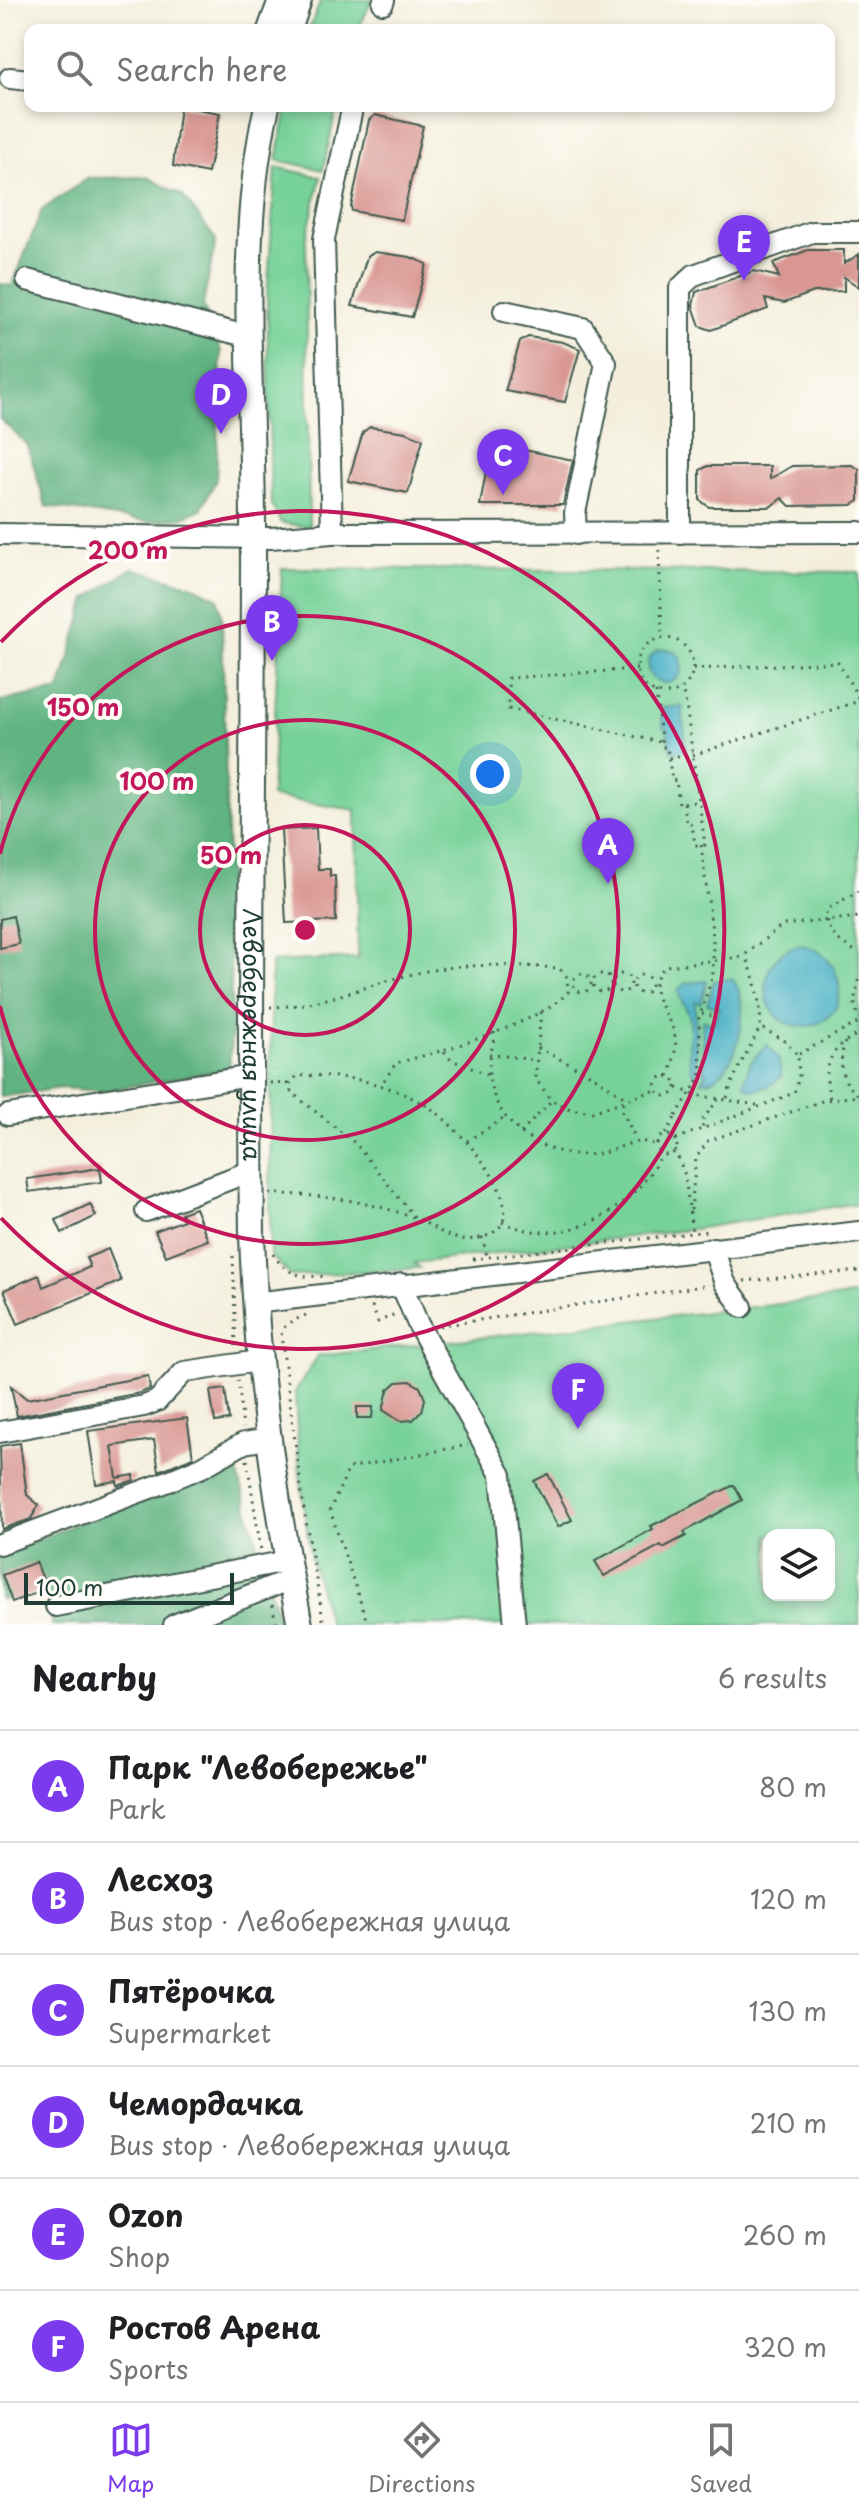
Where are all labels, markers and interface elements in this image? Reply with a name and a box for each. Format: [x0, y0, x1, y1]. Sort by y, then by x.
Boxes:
search box [24, 24, 835, 112]
icon: search [52, 46, 96, 90]
text: Search here [116, 46, 288, 91]
pin: E [718, 215, 770, 281]
pin: D [195, 368, 247, 434]
pin: C [477, 429, 529, 495]
text: 200 m [88, 531, 168, 567]
pin: B [246, 595, 298, 661]
text: 150 m [47, 688, 119, 724]
your location [470, 754, 510, 794]
text: 100 m [120, 762, 194, 798]
pin: A [582, 818, 634, 884]
text: 50 m [200, 836, 262, 872]
street label: Левобережная улица [235, 908, 271, 1161]
centre of rings [291, 916, 319, 944]
pin: F [552, 1363, 604, 1429]
map controls [763, 1529, 835, 1601]
button: layers [763, 1529, 835, 1601]
scale bar [24, 1569, 234, 1605]
text: 100 m [36, 1570, 103, 1603]
text: Nearby [32, 1651, 157, 1703]
text: 6 results [718, 1658, 827, 1697]
text: Парк "Левобережье" [108, 1744, 428, 1789]
text: A [48, 1767, 68, 1806]
text: 80 m [759, 1767, 827, 1806]
text: Park [108, 1789, 166, 1828]
text: Лесхоз [108, 1856, 213, 1901]
text: B [49, 1879, 67, 1918]
text: 120 m [750, 1879, 827, 1918]
text: Bus stop · Левобережная улица [108, 1901, 510, 1940]
text: Пятёрочка [108, 1968, 275, 2013]
text: C [48, 1991, 68, 2030]
text: 130 m [748, 1991, 827, 2030]
text: Supermarket [108, 2013, 271, 2052]
text: Чемордачка [108, 2080, 303, 2125]
text: D [48, 2103, 68, 2142]
text: 210 m [750, 2103, 827, 2142]
text: Bus stop · Левобережная улица [108, 2125, 510, 2164]
text: Ozon [108, 2192, 183, 2237]
text: E [50, 2215, 66, 2254]
text: 260 m [743, 2215, 827, 2254]
text: Shop [108, 2237, 170, 2276]
text: Ростов Арена [108, 2304, 320, 2349]
text: F [50, 2327, 66, 2366]
text: 320 m [743, 2327, 827, 2366]
text: Sports [108, 2349, 188, 2388]
tab: Map [107, 2418, 154, 2499]
tab: Directions [368, 2418, 475, 2499]
tab: Saved [689, 2418, 752, 2499]

